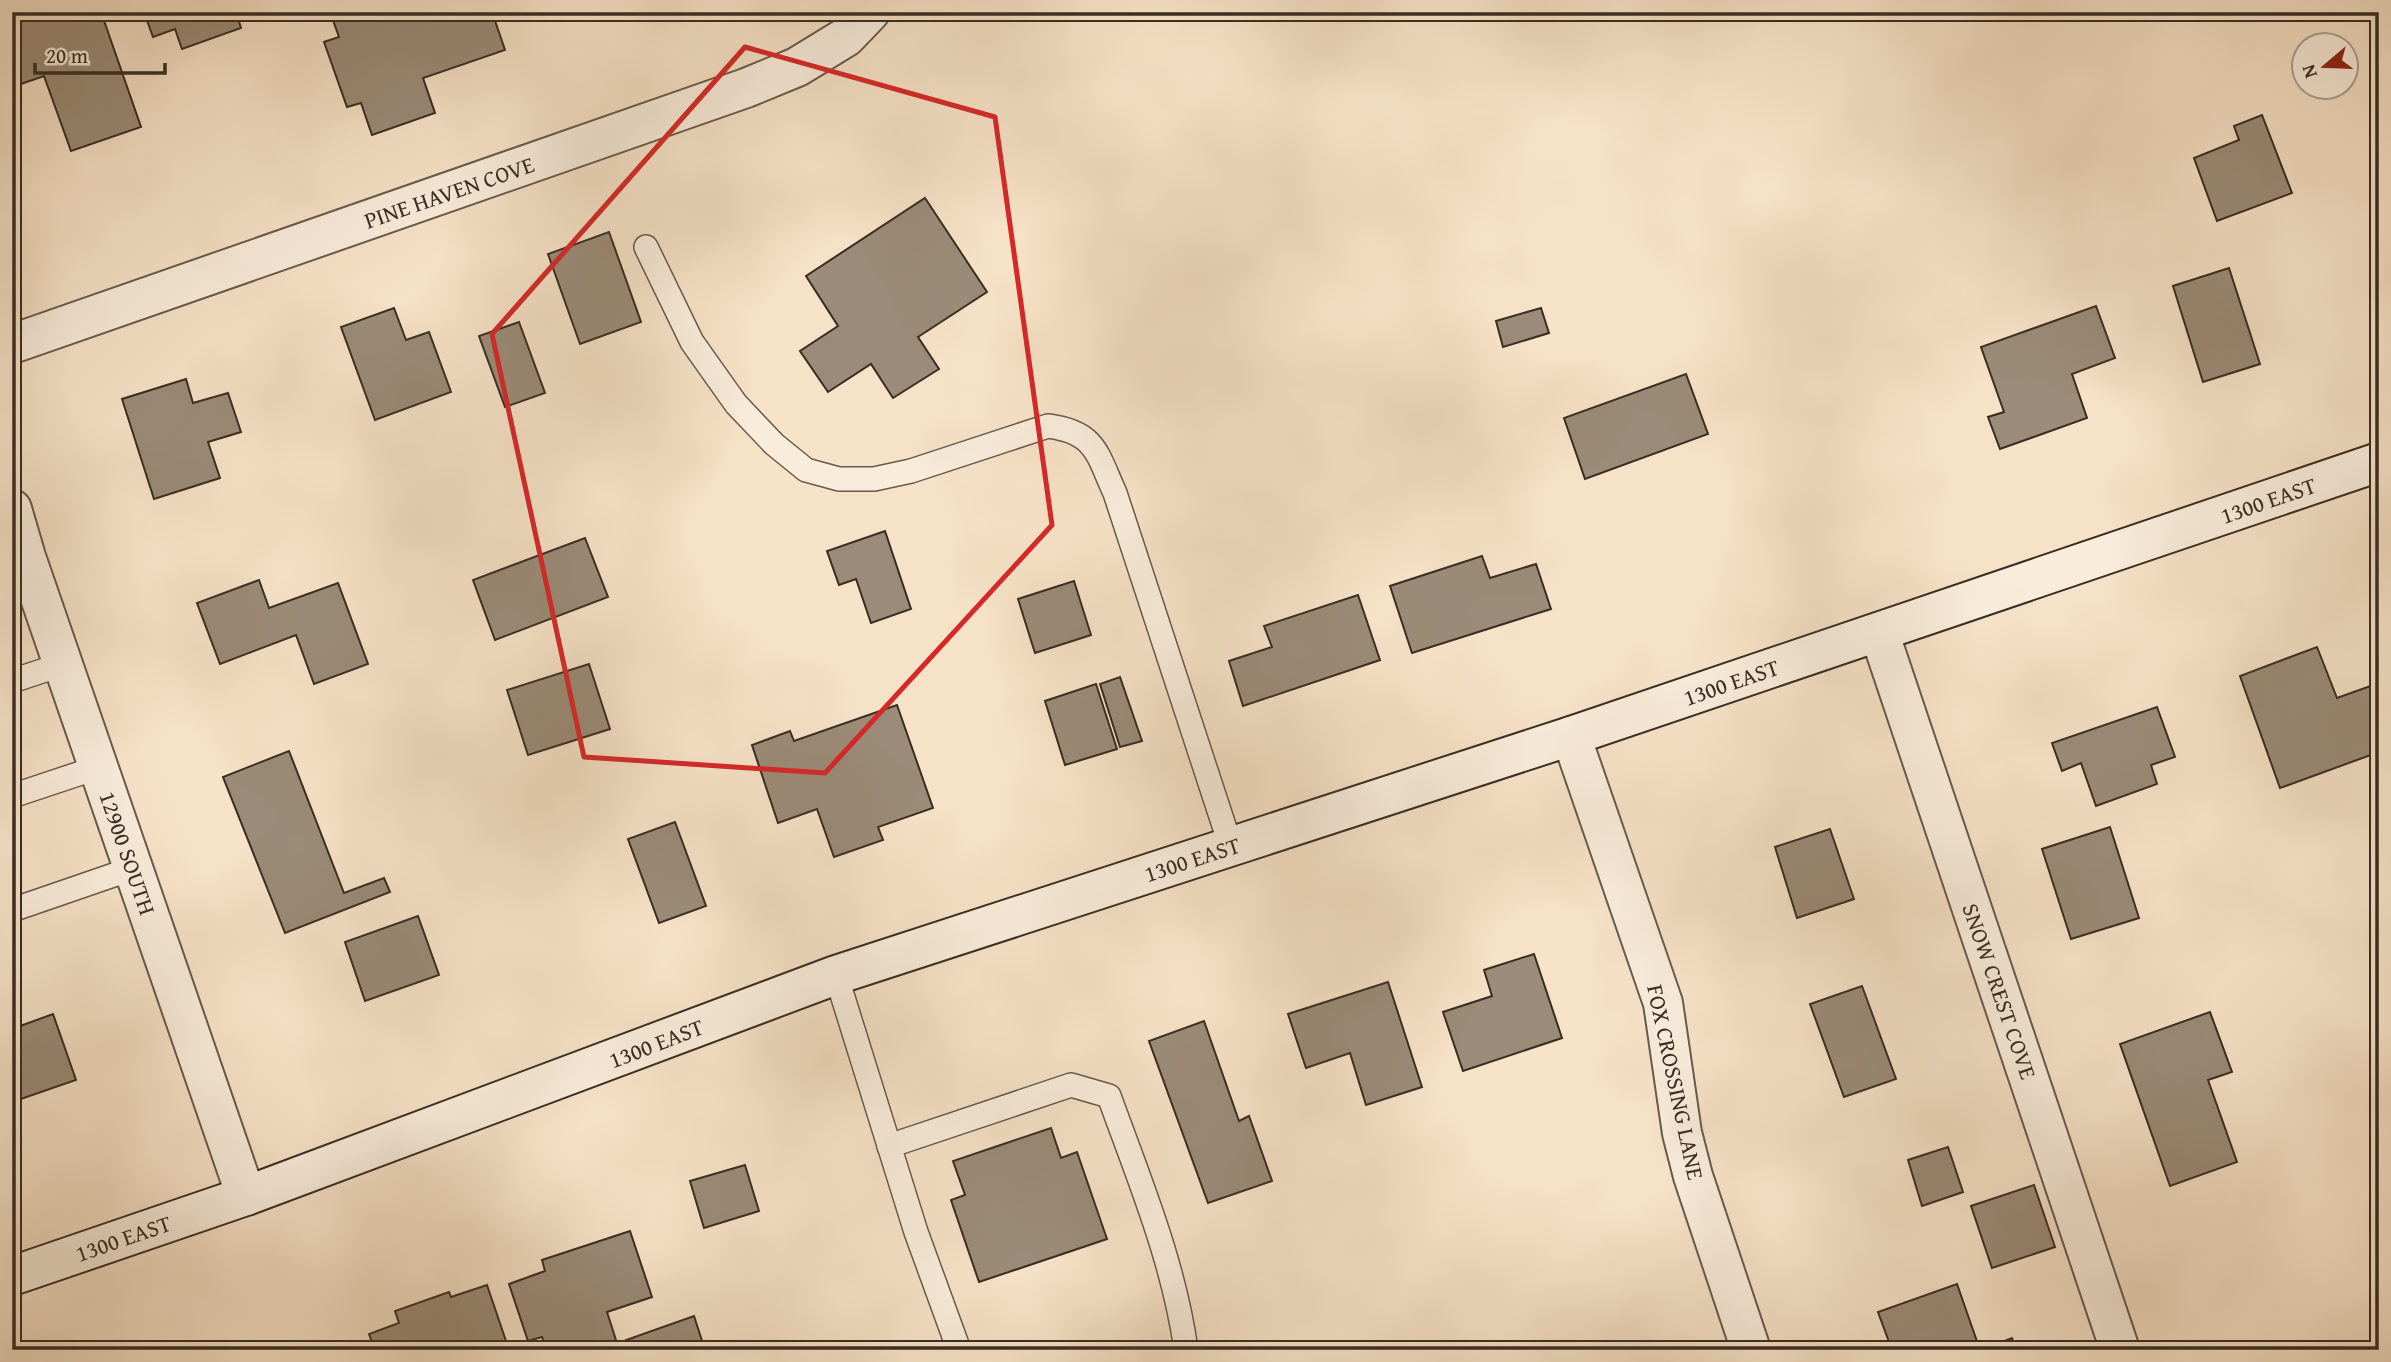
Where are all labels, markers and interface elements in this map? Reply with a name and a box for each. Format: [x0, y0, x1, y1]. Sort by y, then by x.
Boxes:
scale bar [35, 32, 164, 76]
north arrow [2290, 32, 2360, 102]
text: 20 m [46, 40, 88, 71]
text: N [2294, 61, 2324, 82]
street label: PINE HAVEN COVE [360, 147, 538, 237]
street label: 1300 EAST [2216, 468, 2320, 532]
street label: 1300 EAST [1679, 650, 1783, 714]
street label: 12900 SOUTH [91, 787, 165, 919]
street label: 1300 EAST [1140, 828, 1244, 890]
street label: SNOW CREST COVE [1954, 899, 2046, 1083]
street label: FOX CROSSING LANE [1639, 981, 1713, 1183]
street label: 1300 EAST [604, 1010, 708, 1076]
street label: 1300 EAST [71, 1206, 175, 1270]

